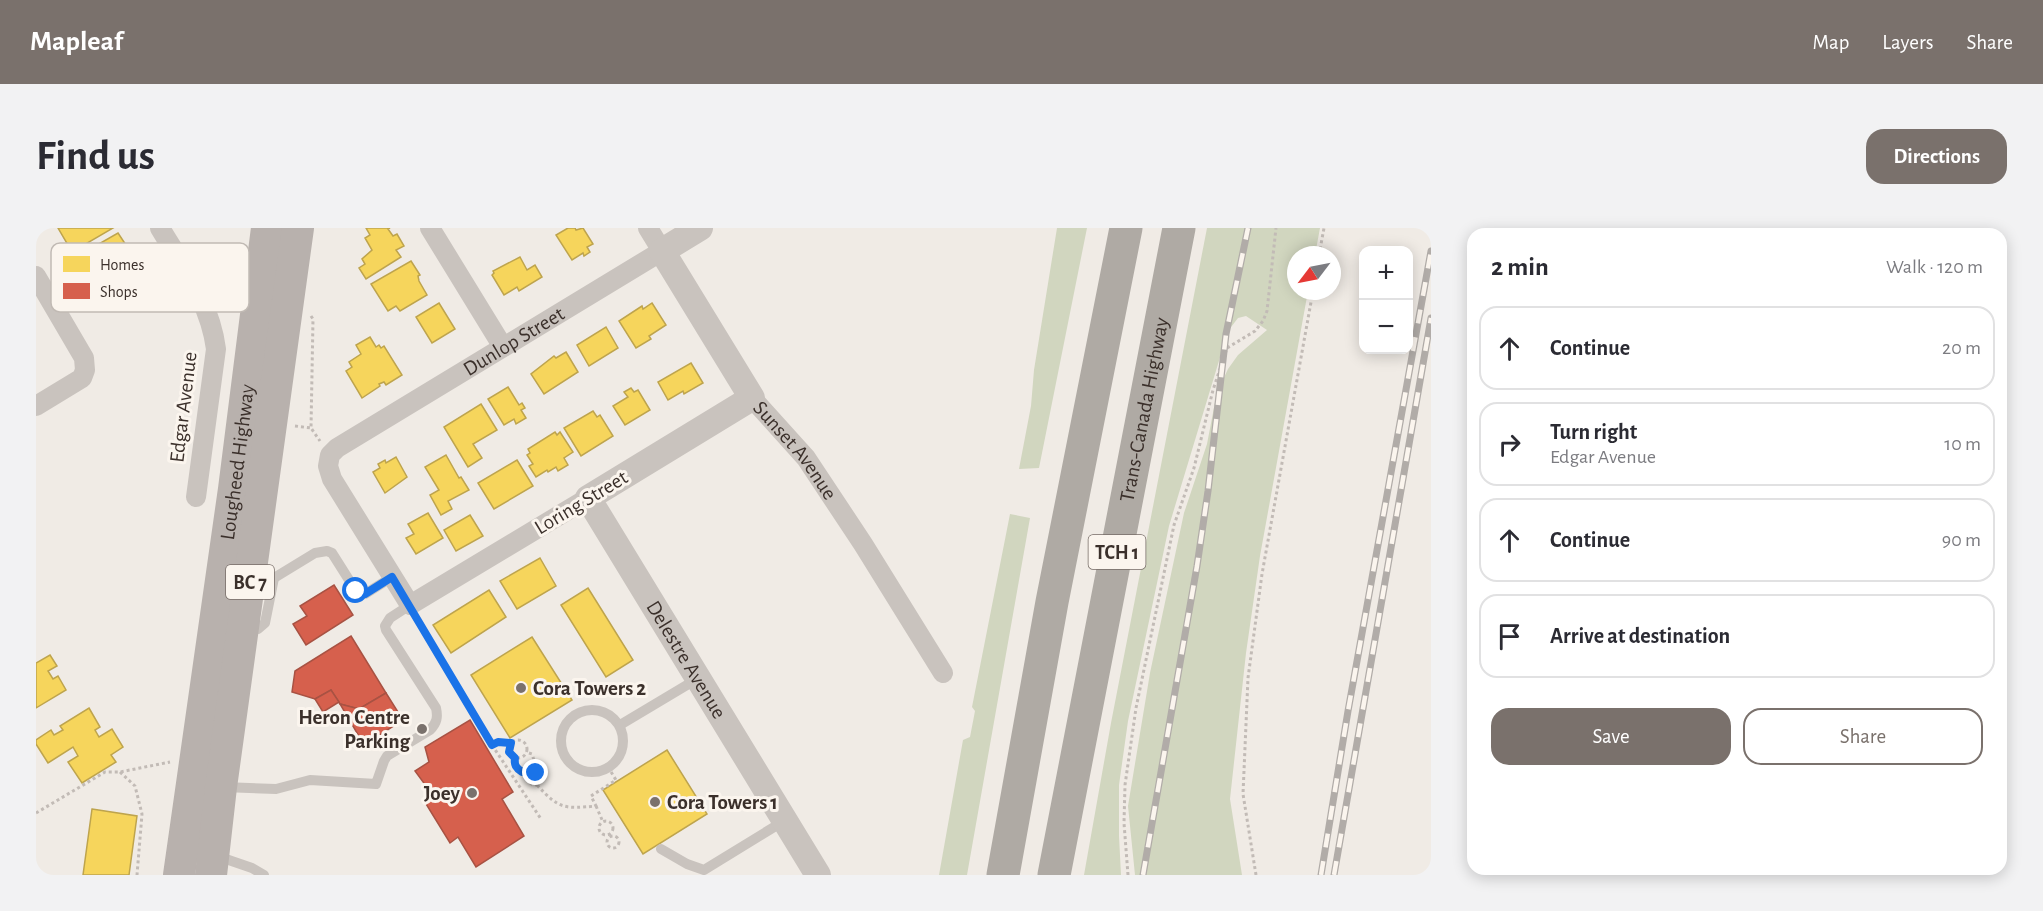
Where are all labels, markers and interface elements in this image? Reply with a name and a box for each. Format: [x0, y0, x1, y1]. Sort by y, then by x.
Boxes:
text: Mapleaf [30, 28, 123, 56]
text: Map [1813, 32, 1849, 53]
text: Layers [1882, 32, 1933, 53]
text: Share [1966, 32, 2013, 53]
button: Directions [1866, 129, 2007, 184]
text: Find us [36, 135, 155, 177]
legend [51, 243, 249, 312]
north arrow [1287, 246, 1341, 300]
map controls [1359, 246, 1413, 354]
button: + [1359, 246, 1413, 300]
text: 2 min [1491, 254, 1549, 280]
text: Homes [100, 257, 144, 273]
text: Walk · 120 m [1886, 257, 1983, 277]
text: Shops [100, 284, 138, 300]
button: − [1359, 300, 1413, 354]
street label: Dunlop Street [460, 303, 568, 380]
street label: Trans-Canada Highway [1116, 316, 1173, 504]
icon: ahead [1493, 332, 1526, 365]
text: Continue [1550, 337, 1630, 359]
text: 20 m [1942, 338, 1981, 358]
street label: Edgar Avenue [166, 351, 201, 464]
street label: Lougheed Highway [217, 383, 258, 541]
street label: Sunset Avenue [749, 397, 841, 504]
text: Turn right [1550, 421, 1637, 443]
icon: right [1493, 428, 1526, 461]
text: 10 m [1944, 434, 1981, 454]
text: Edgar Avenue [1550, 447, 1656, 467]
street label: Loring Street [531, 466, 632, 538]
icon: ahead [1493, 524, 1526, 557]
text: Continue [1550, 529, 1630, 551]
text: 90 m [1942, 530, 1981, 550]
road number: TCH 1 [1088, 535, 1146, 569]
road number: BC 7 [226, 565, 274, 599]
route start [342, 577, 368, 603]
street label: Delestre Avenue [642, 597, 730, 722]
icon: arrive [1493, 620, 1526, 653]
text: Arrive at destination [1550, 625, 1730, 647]
place label: Cora Towers 2 [533, 678, 646, 699]
marker: Cora Towers 2 [514, 681, 528, 695]
place label: Heron Centre Parking [298, 707, 410, 752]
button: Save [1491, 708, 1731, 765]
button: Share [1743, 708, 1983, 765]
marker: Heron Centre Parking [415, 722, 429, 736]
route end [522, 759, 548, 785]
place label: Joey [424, 783, 461, 804]
marker: Joey [465, 786, 479, 800]
place label: Cora Towers 1 [667, 792, 778, 813]
marker: Cora Towers 1 [648, 795, 662, 809]

